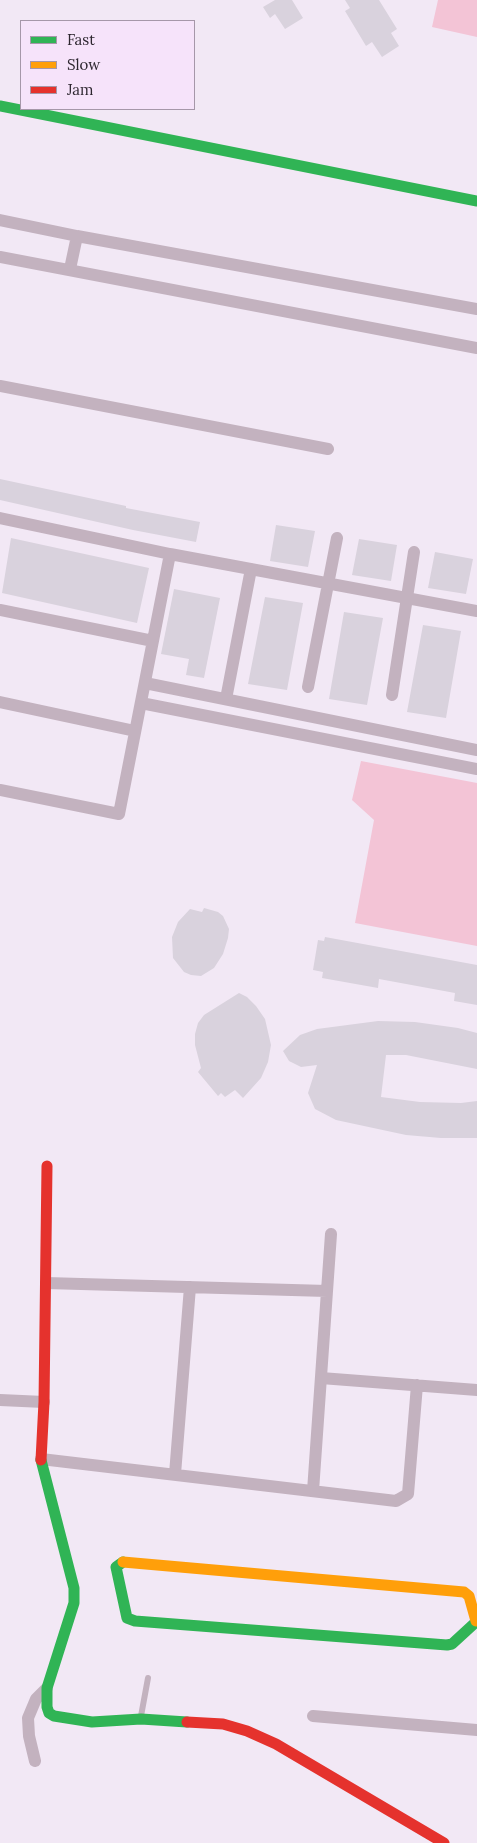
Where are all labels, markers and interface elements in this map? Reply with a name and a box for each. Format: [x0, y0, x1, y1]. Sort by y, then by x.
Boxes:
legend [20, 20, 195, 110]
text: Fast [67, 30, 95, 49]
text: Slow [67, 55, 100, 74]
text: Jam [67, 80, 94, 99]

